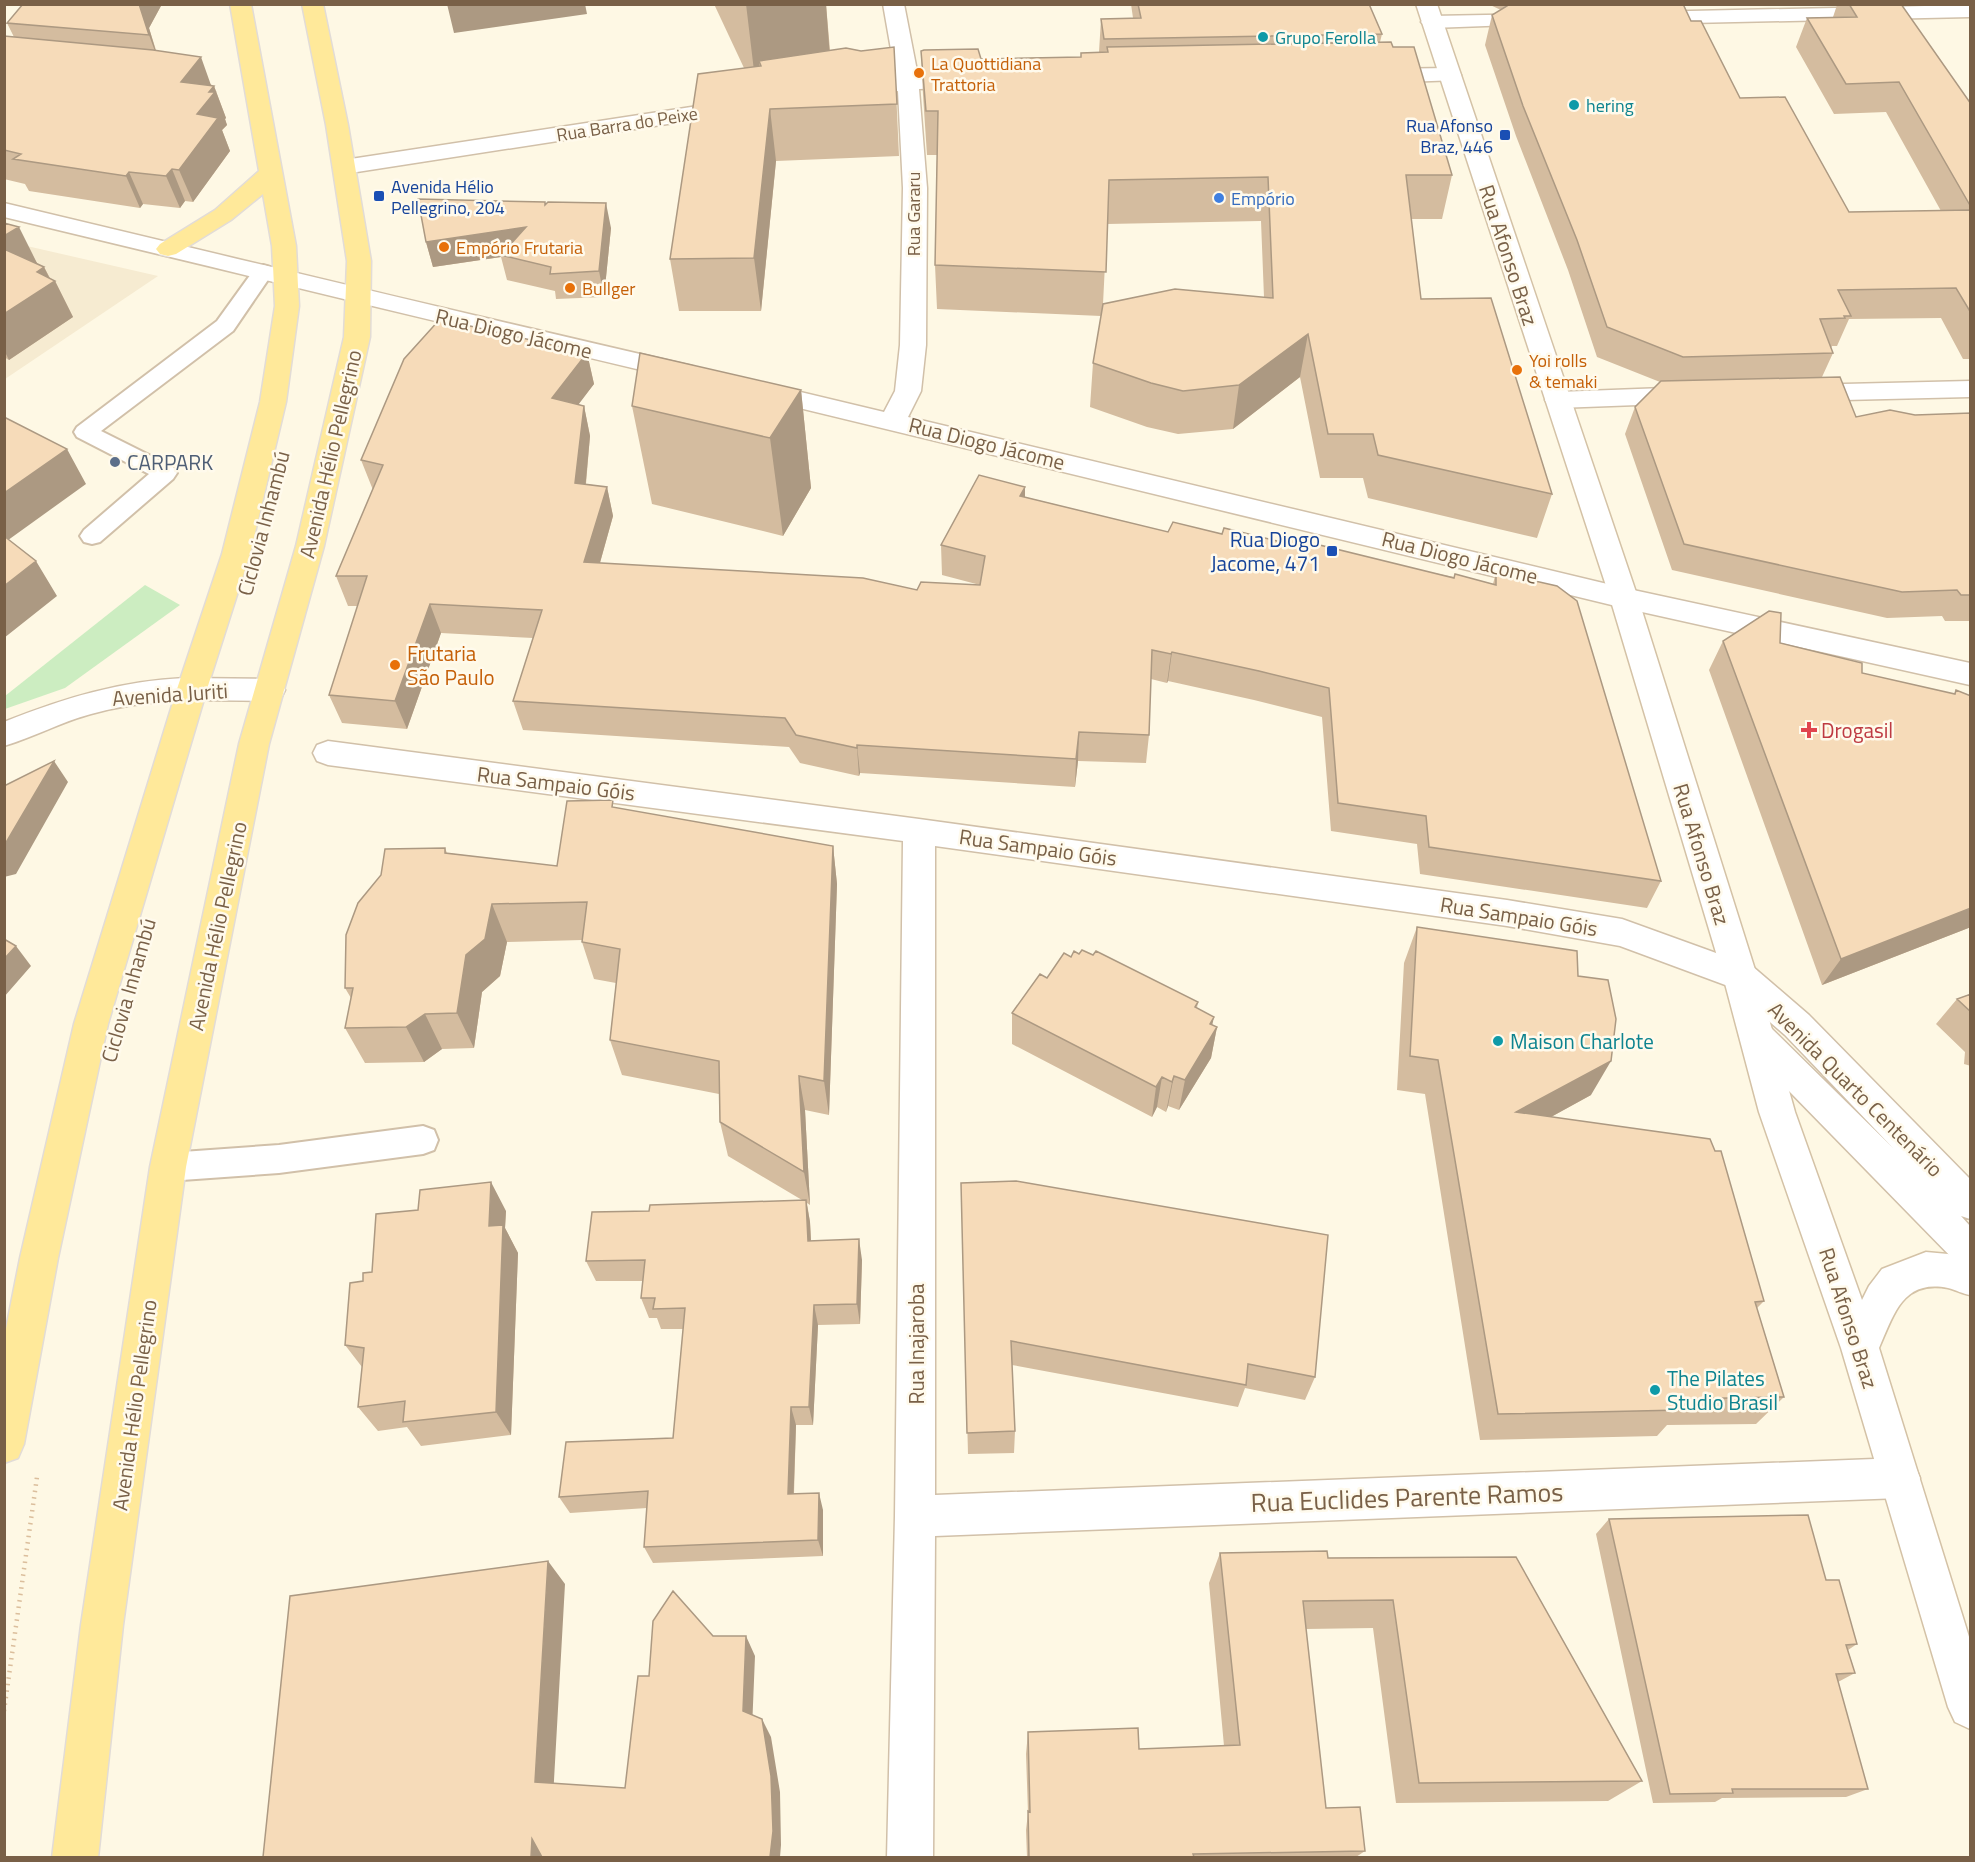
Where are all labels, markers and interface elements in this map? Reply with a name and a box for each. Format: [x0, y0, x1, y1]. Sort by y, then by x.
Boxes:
place label: Grupo Ferolla [1275, 24, 1376, 51]
marker: Grupo Ferolla [1256, 30, 1270, 44]
place label: La Quottidiana Trattoria [931, 50, 1041, 98]
marker: La Quottidiana Trattoria [912, 66, 926, 80]
place label: hering [1586, 92, 1634, 119]
marker: hering [1567, 98, 1581, 112]
street label: Rua Barra do Peixe [554, 100, 700, 148]
place label: Rua Afonso Braz, 446 [1406, 112, 1493, 160]
marker: Rua Afonso Braz, 446 [1498, 128, 1512, 142]
street label: Rua Gararu [900, 172, 927, 256]
place label: Avenida Hélio Pellegrino, 204 [391, 173, 505, 221]
street label: Rua Afonso Braz [1471, 180, 1547, 330]
place label: Empório [1231, 185, 1295, 212]
marker: Avenida Hélio Pellegrino, 204 [372, 189, 386, 203]
marker: Empório [1212, 191, 1226, 205]
place label: Empório Frutaria [456, 234, 583, 261]
marker: Empório Frutaria [437, 240, 451, 254]
place label: Bullger [582, 275, 636, 302]
marker: Bullger [563, 281, 577, 295]
street label: Rua Diogo Jácome [433, 299, 595, 367]
street label: Avenida Hélio Pellegrino [290, 347, 370, 561]
place label: Yoi rolls & temaki [1529, 347, 1597, 395]
marker: Yoi rolls & temaki [1510, 363, 1524, 377]
street label: Rua Diogo Jácome [906, 408, 1068, 478]
place label: CARPARK [127, 446, 213, 478]
street label: Ciclovia Inhambú [228, 447, 298, 599]
marker: CARPARK [108, 455, 122, 469]
street label: Rua Diogo Jácome [1379, 522, 1541, 592]
place label: Rua Diogo Jacome, 471 [1211, 523, 1320, 579]
marker: Rua Diogo Jacome, 471 [1325, 544, 1339, 558]
place label: Frutaria São Paulo [407, 637, 495, 693]
marker: Frutaria São Paulo [388, 658, 402, 672]
street label: Avenida Juriti [111, 674, 229, 714]
place label: Drogasil [1821, 714, 1893, 746]
marker: Drogasil [1802, 723, 1816, 737]
street label: Rua Sampaio Góis [475, 757, 637, 809]
street label: Rua Afonso Braz [1665, 779, 1739, 929]
street label: Avenida Hélio Pellegrino [179, 819, 255, 1033]
street label: Rua Sampaio Góis [957, 820, 1119, 874]
street label: Rua Sampaio Góis [1438, 888, 1600, 944]
street label: Ciclovia Inhambú [92, 914, 164, 1066]
street label: Avenida Quarto Centenário [1761, 994, 1951, 1184]
place label: Maison Charlote [1510, 1025, 1654, 1057]
marker: Maison Charlote [1491, 1034, 1505, 1048]
street label: Rua Afonso Braz [1811, 1243, 1887, 1393]
street label: Rua Inajaroba [900, 1283, 932, 1404]
street label: Avenida Hélio Pellegrino [103, 1297, 165, 1513]
place label: The Pilates Studio Brasil [1667, 1362, 1778, 1418]
marker: The Pilates Studio Brasil [1648, 1383, 1662, 1397]
street label: Rua Euclides Parente Ramos [1250, 1472, 1564, 1522]

